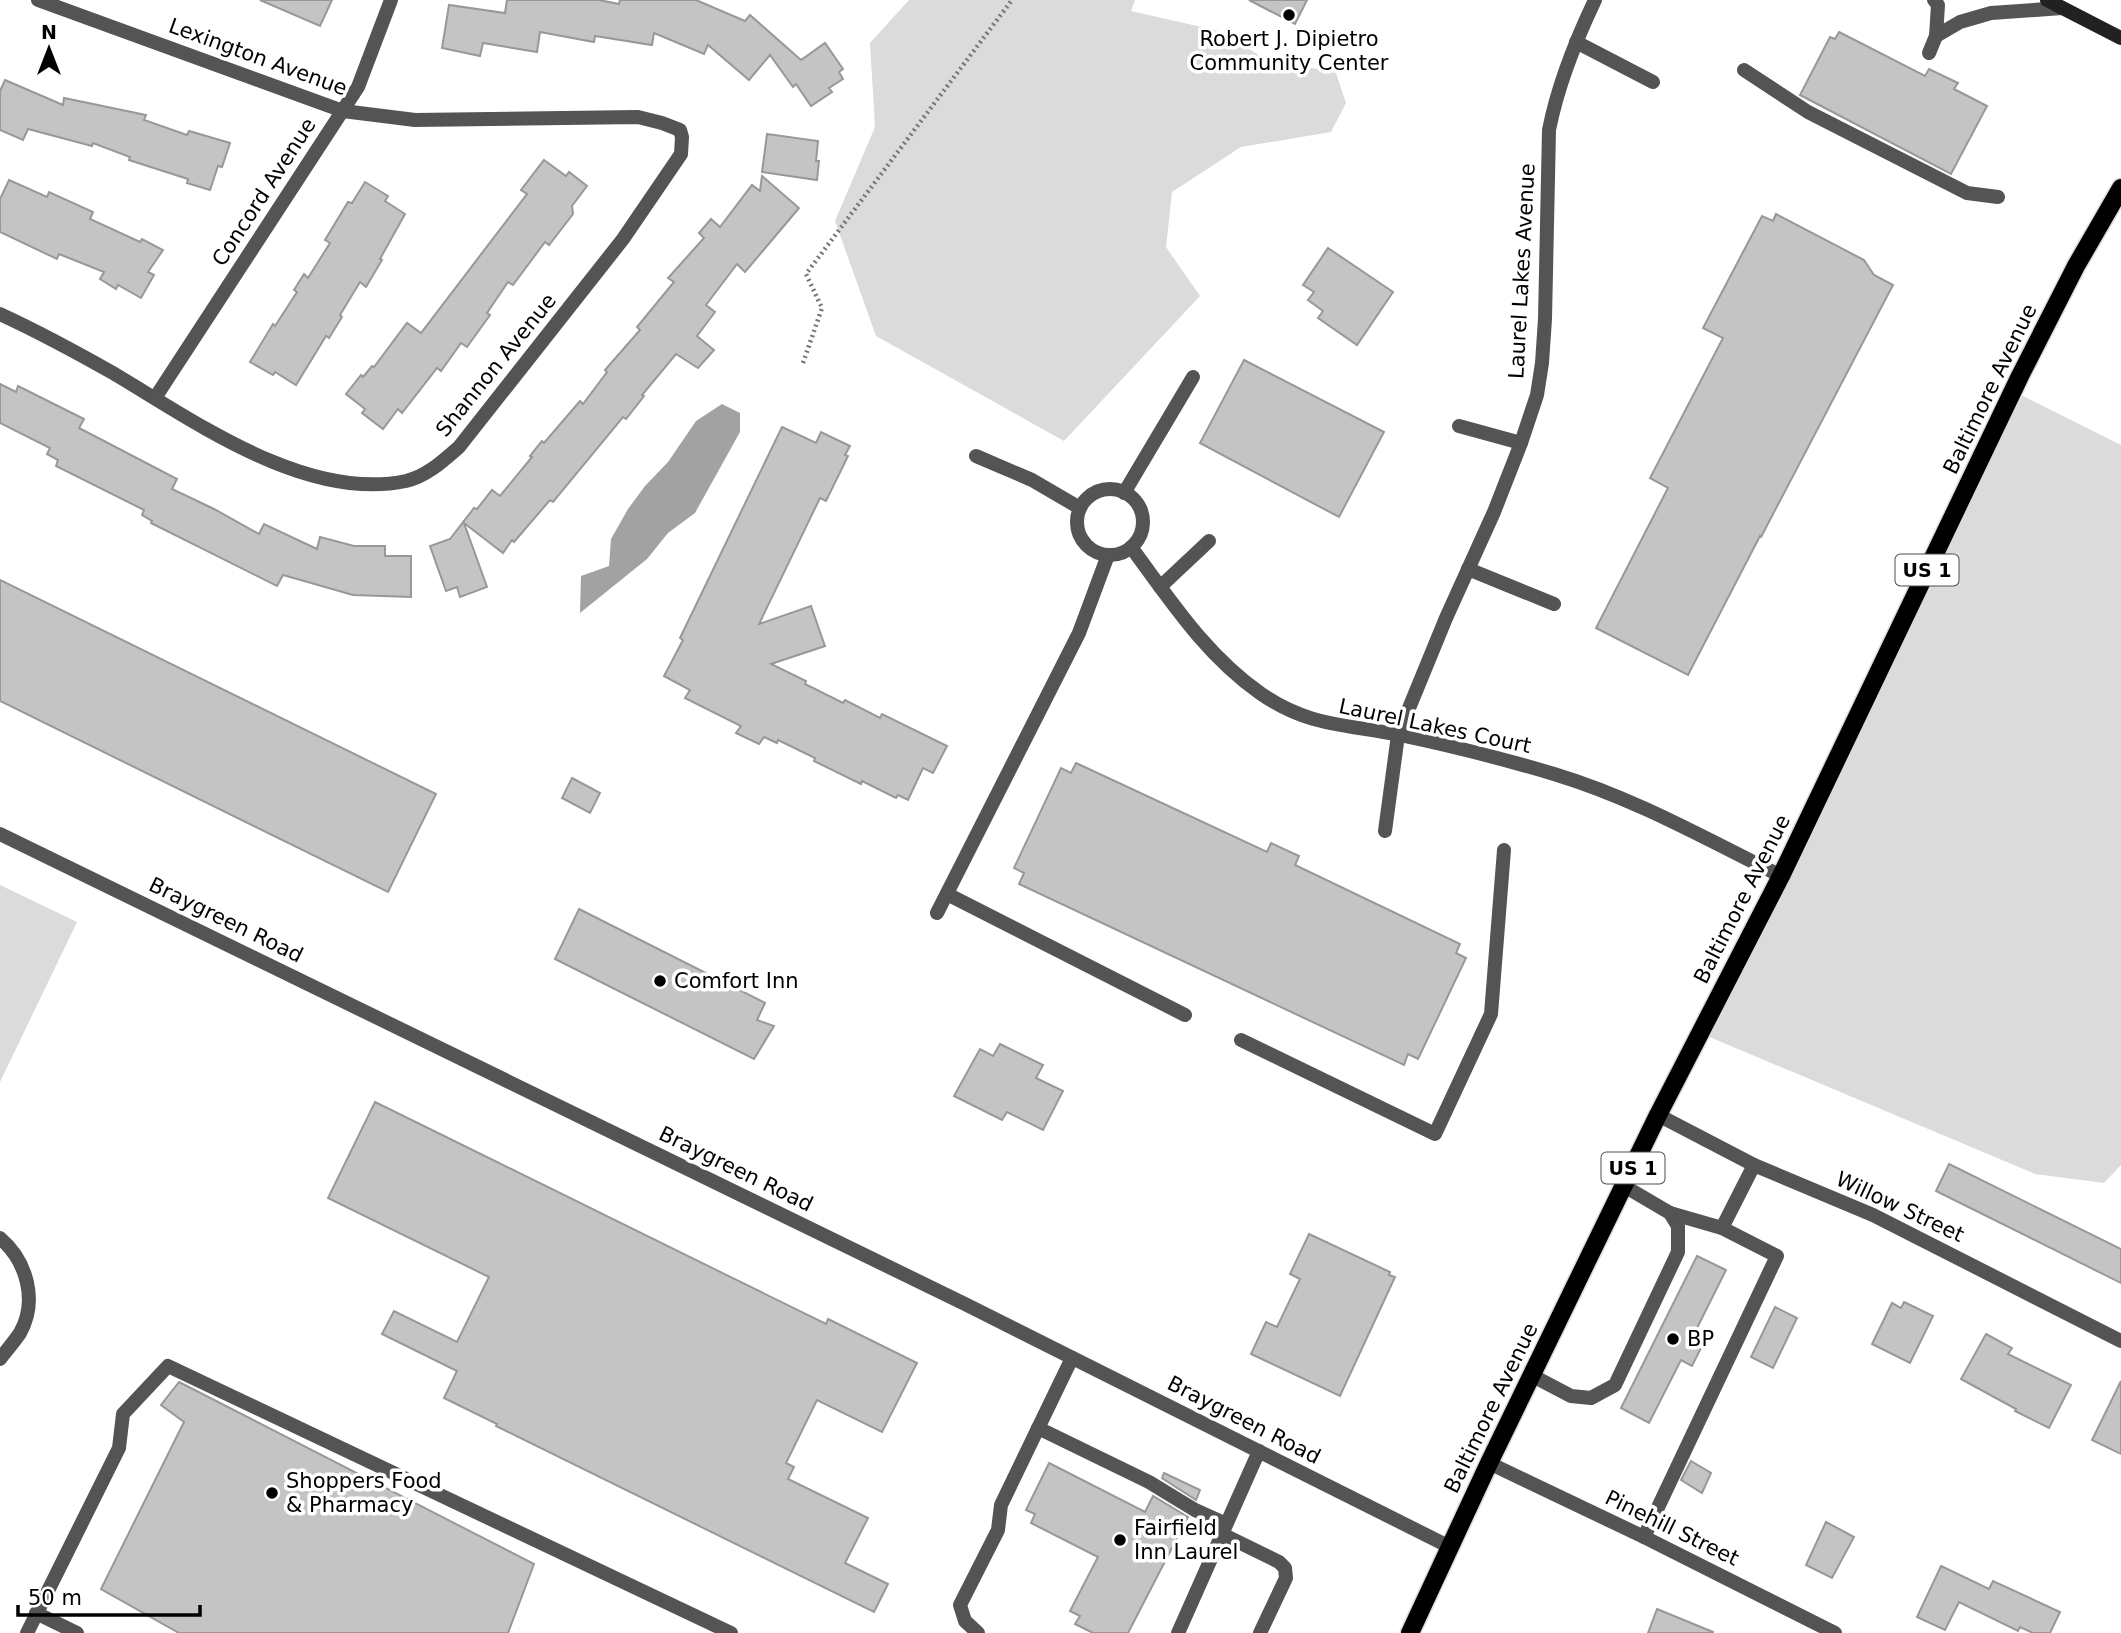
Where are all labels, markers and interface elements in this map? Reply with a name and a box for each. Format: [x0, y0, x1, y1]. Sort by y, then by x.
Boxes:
marker: Robert J. Dipietro Community Center [1281, 7, 1297, 23]
north arrow [14, 14, 84, 84]
street label: Lexington Avenue [166, 14, 350, 100]
text: N [41, 21, 57, 43]
place label: Robert J. Dipietro Community Center [1190, 27, 1389, 75]
street label: Concord Avenue [207, 114, 321, 270]
street label: Laurel Lakes Avenue [1504, 163, 1540, 379]
street label: Shannon Avenue [431, 289, 561, 441]
street label: Baltimore Avenue [1938, 300, 2042, 478]
road number: US 1 [1896, 554, 1958, 586]
street label: Laurel Lakes Court [1337, 694, 1533, 758]
street label: Baltimore Avenue [1689, 811, 1795, 987]
street label: Braygreen Road [145, 872, 307, 968]
place label: Comfort Inn [674, 969, 799, 993]
marker: Comfort Inn [652, 973, 668, 989]
street label: Braygreen Road [655, 1121, 817, 1217]
road number: US 1 [1602, 1152, 1664, 1184]
street label: Willow Street [1832, 1167, 1968, 1247]
street label: Baltimore Avenue [1439, 1319, 1543, 1497]
place label: BP [1687, 1327, 1714, 1351]
marker: BP [1665, 1331, 1681, 1347]
street label: Braygreen Road [1164, 1371, 1324, 1469]
place label: Shoppers Food & Pharmacy [286, 1469, 442, 1517]
marker: Shoppers Food & Pharmacy [264, 1485, 280, 1501]
street label: Pinehill Street [1601, 1485, 1743, 1571]
place label: Fairfield Inn Laurel [1134, 1516, 1238, 1564]
marker: Fairfield Inn Laurel [1112, 1532, 1128, 1548]
scale bar [18, 1574, 200, 1618]
text: 50 m [28, 1586, 82, 1610]

